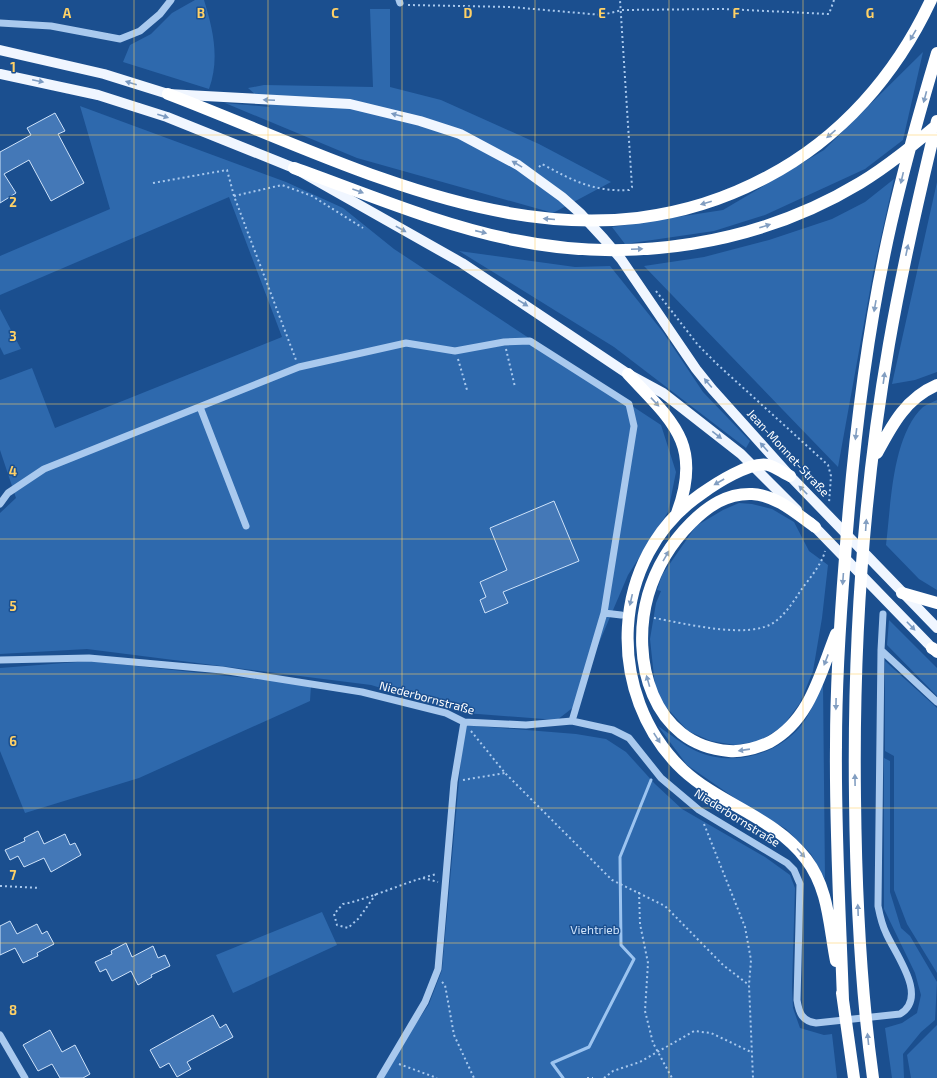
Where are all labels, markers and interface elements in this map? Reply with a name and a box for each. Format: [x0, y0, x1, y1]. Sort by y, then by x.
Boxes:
text: A [63, 5, 72, 21]
text: B [197, 5, 205, 21]
text: C [331, 5, 339, 21]
text: D [464, 5, 473, 21]
text: E [598, 5, 606, 21]
text: F [732, 5, 740, 21]
text: G [866, 5, 874, 21]
one-way arrow [910, 29, 917, 41]
text: 1 [10, 59, 16, 75]
one-way arrow [32, 79, 44, 85]
one-way arrow [125, 80, 137, 86]
one-way arrow [921, 91, 927, 103]
one-way arrow [263, 96, 275, 103]
one-way arrow [391, 111, 404, 117]
one-way arrow [158, 113, 170, 119]
one-way arrow [826, 129, 835, 138]
one-way arrow [512, 160, 522, 168]
one-way arrow [898, 172, 904, 185]
one-way arrow [352, 188, 364, 194]
text: 2 [9, 194, 17, 210]
one-way arrow [699, 200, 711, 206]
one-way arrow [543, 216, 556, 223]
one-way arrow [759, 223, 771, 229]
one-way arrow [395, 226, 407, 232]
one-way arrow [475, 229, 487, 235]
one-way arrow [905, 244, 911, 257]
one-way arrow [631, 246, 643, 253]
one-way arrow [872, 299, 878, 312]
one-way arrow [517, 300, 529, 307]
text: 3 [9, 328, 17, 344]
one-way arrow [881, 372, 887, 384]
one-way arrow [703, 378, 712, 389]
one-way arrow [650, 397, 659, 407]
street label: Jean-Monnet-Straße [745, 406, 833, 499]
one-way arrow [853, 428, 859, 440]
one-way arrow [712, 431, 723, 440]
one-way arrow [759, 442, 768, 452]
text: 4 [9, 463, 17, 479]
one-way arrow [713, 479, 725, 486]
one-way arrow [798, 485, 808, 495]
one-way arrow [863, 519, 870, 531]
one-way arrow [662, 550, 669, 562]
one-way arrow [840, 573, 847, 585]
one-way arrow [628, 594, 634, 606]
text: 5 [9, 598, 17, 614]
one-way arrow [906, 621, 916, 631]
one-way arrow [822, 654, 828, 666]
one-way arrow [645, 675, 651, 687]
street label: Niederbornstraße [378, 678, 476, 716]
one-way arrow [833, 698, 840, 710]
text: 6 [9, 733, 17, 749]
one-way arrow [653, 733, 661, 743]
one-way arrow [738, 747, 750, 753]
one-way arrow [852, 773, 858, 786]
street label: Niederbornstraße [692, 785, 783, 849]
one-way arrow [796, 847, 805, 858]
text: 7 [10, 867, 17, 883]
one-way arrow [855, 903, 861, 916]
park label: Viehtrieb [570, 922, 620, 936]
text: 8 [9, 1002, 17, 1018]
one-way arrow [865, 1033, 871, 1045]

